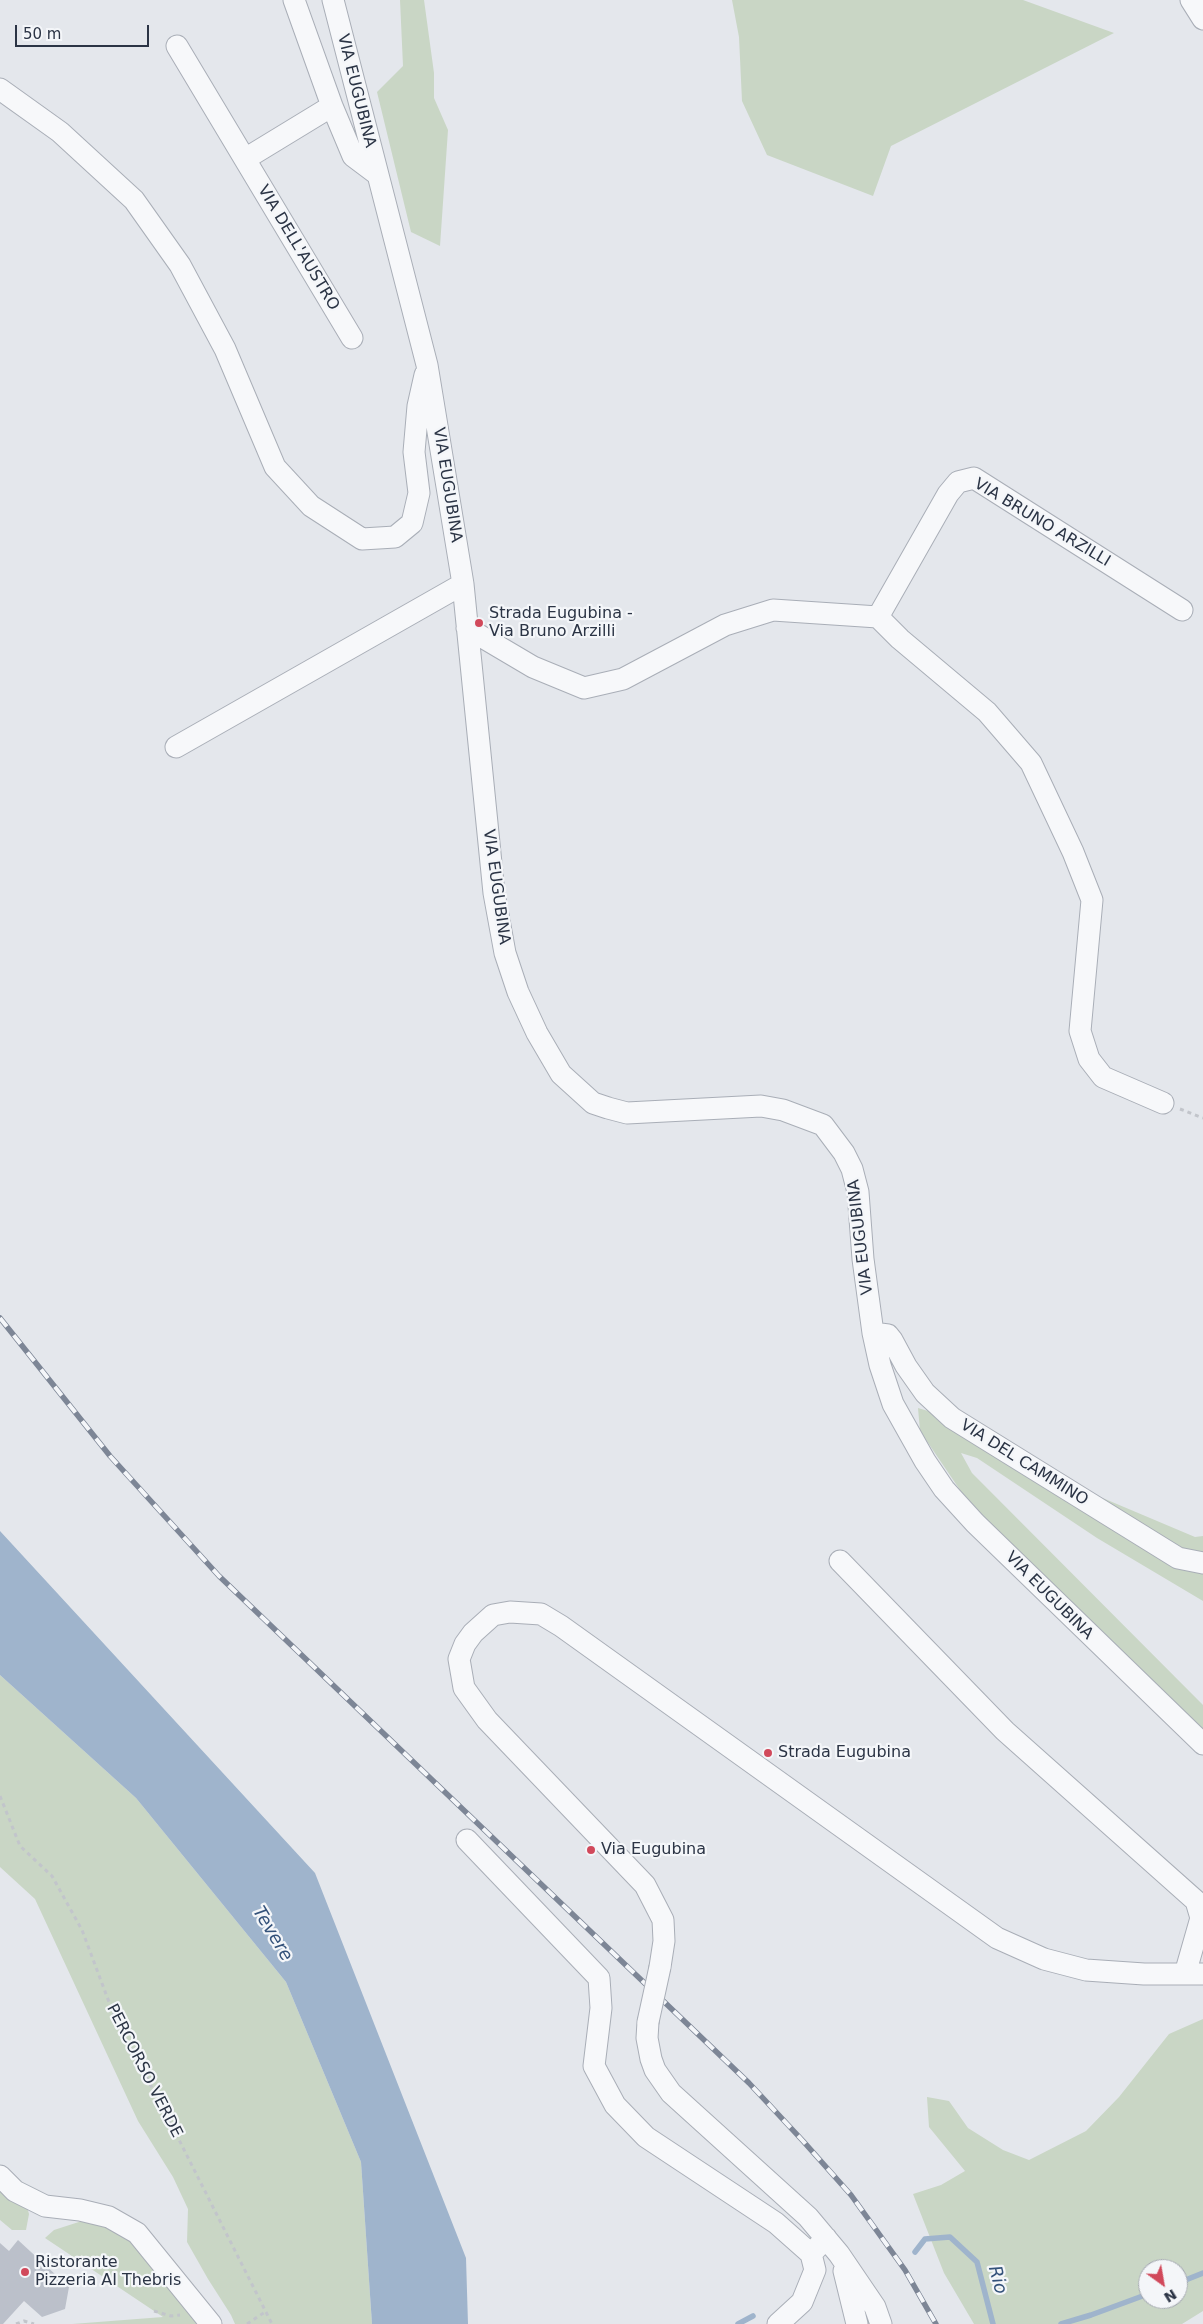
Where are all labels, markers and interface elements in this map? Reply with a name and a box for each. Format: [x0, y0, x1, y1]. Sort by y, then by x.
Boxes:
scale bar [18, 15, 151, 47]
text: 50 m [23, 25, 61, 43]
street label: VIA EUGUBINA [333, 32, 379, 150]
street label: VIA DELL'AUSTRO [253, 182, 343, 314]
street label: VIA EUGUBINA [428, 426, 466, 544]
street label: VIA BRUNO ARZILLI [970, 475, 1114, 571]
place label: Strada Eugubina - Via Bruno Arzilli [489, 604, 633, 642]
marker: Strada Eugubina - Via Bruno Arzilli [473, 617, 485, 629]
street label: VIA EUGUBINA [478, 828, 514, 946]
street label: VIA EUGUBINA [844, 1178, 878, 1296]
street label: VIA DEL CAMMINO [957, 1416, 1091, 1510]
street label: VIA EUGUBINA [1001, 1548, 1097, 1644]
place label: Strada Eugubina [778, 1743, 911, 1763]
marker: Strada Eugubina [762, 1747, 774, 1759]
place label: Via Eugubina [601, 1840, 706, 1860]
marker: Via Eugubina [585, 1844, 597, 1856]
water label: Tevere [247, 1903, 297, 1965]
street label: PERCORSO VERDE [102, 2001, 186, 2141]
place label: Ristorante Pizzeria AI Thebris [35, 2253, 181, 2291]
north arrow [1138, 2259, 1188, 2309]
water label: Rio [983, 2263, 1011, 2297]
marker: Ristorante Pizzeria AI Thebris [19, 2266, 31, 2278]
text: N [1161, 2286, 1180, 2306]

